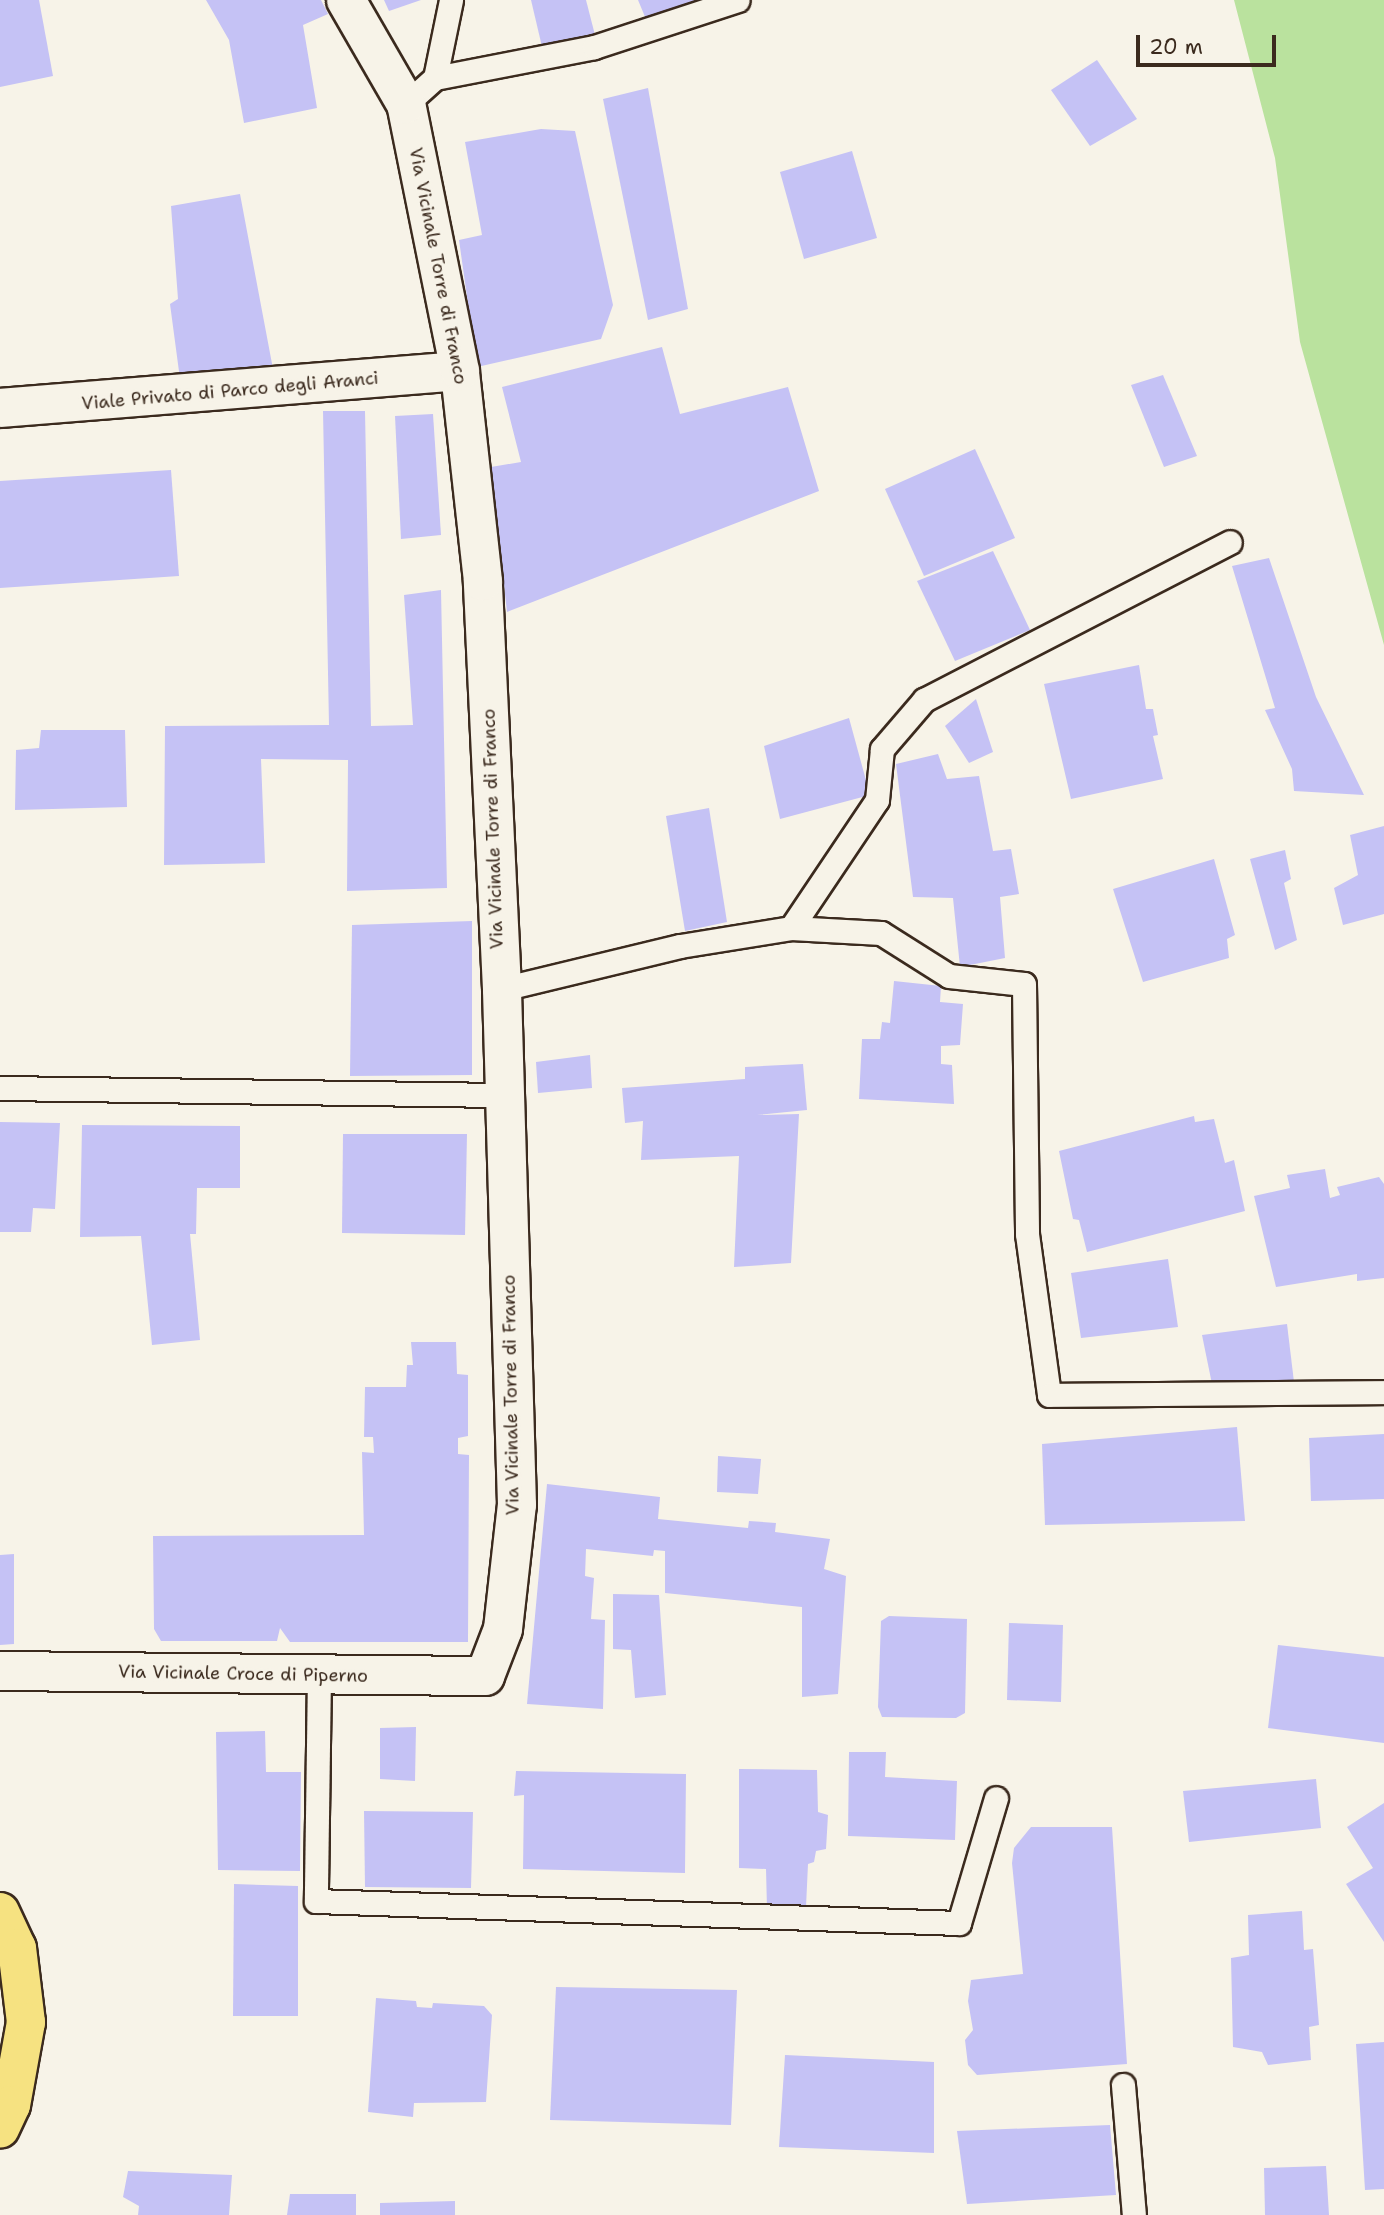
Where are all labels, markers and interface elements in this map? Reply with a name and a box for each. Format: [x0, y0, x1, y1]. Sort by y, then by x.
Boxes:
scale bar [1139, 21, 1279, 65]
text: 20 m [1149, 33, 1203, 61]
street label: Via Vicinale Torre di Franco [404, 146, 472, 386]
street label: Viale Privato di Parco degli Aranci [81, 367, 379, 415]
street label: Via Vicinale Torre di Franco [478, 708, 508, 950]
street label: Via Vicinale Torre di Franco [498, 1274, 524, 1516]
street label: Via Vicinale Croce di Piperno [118, 1661, 368, 1687]

